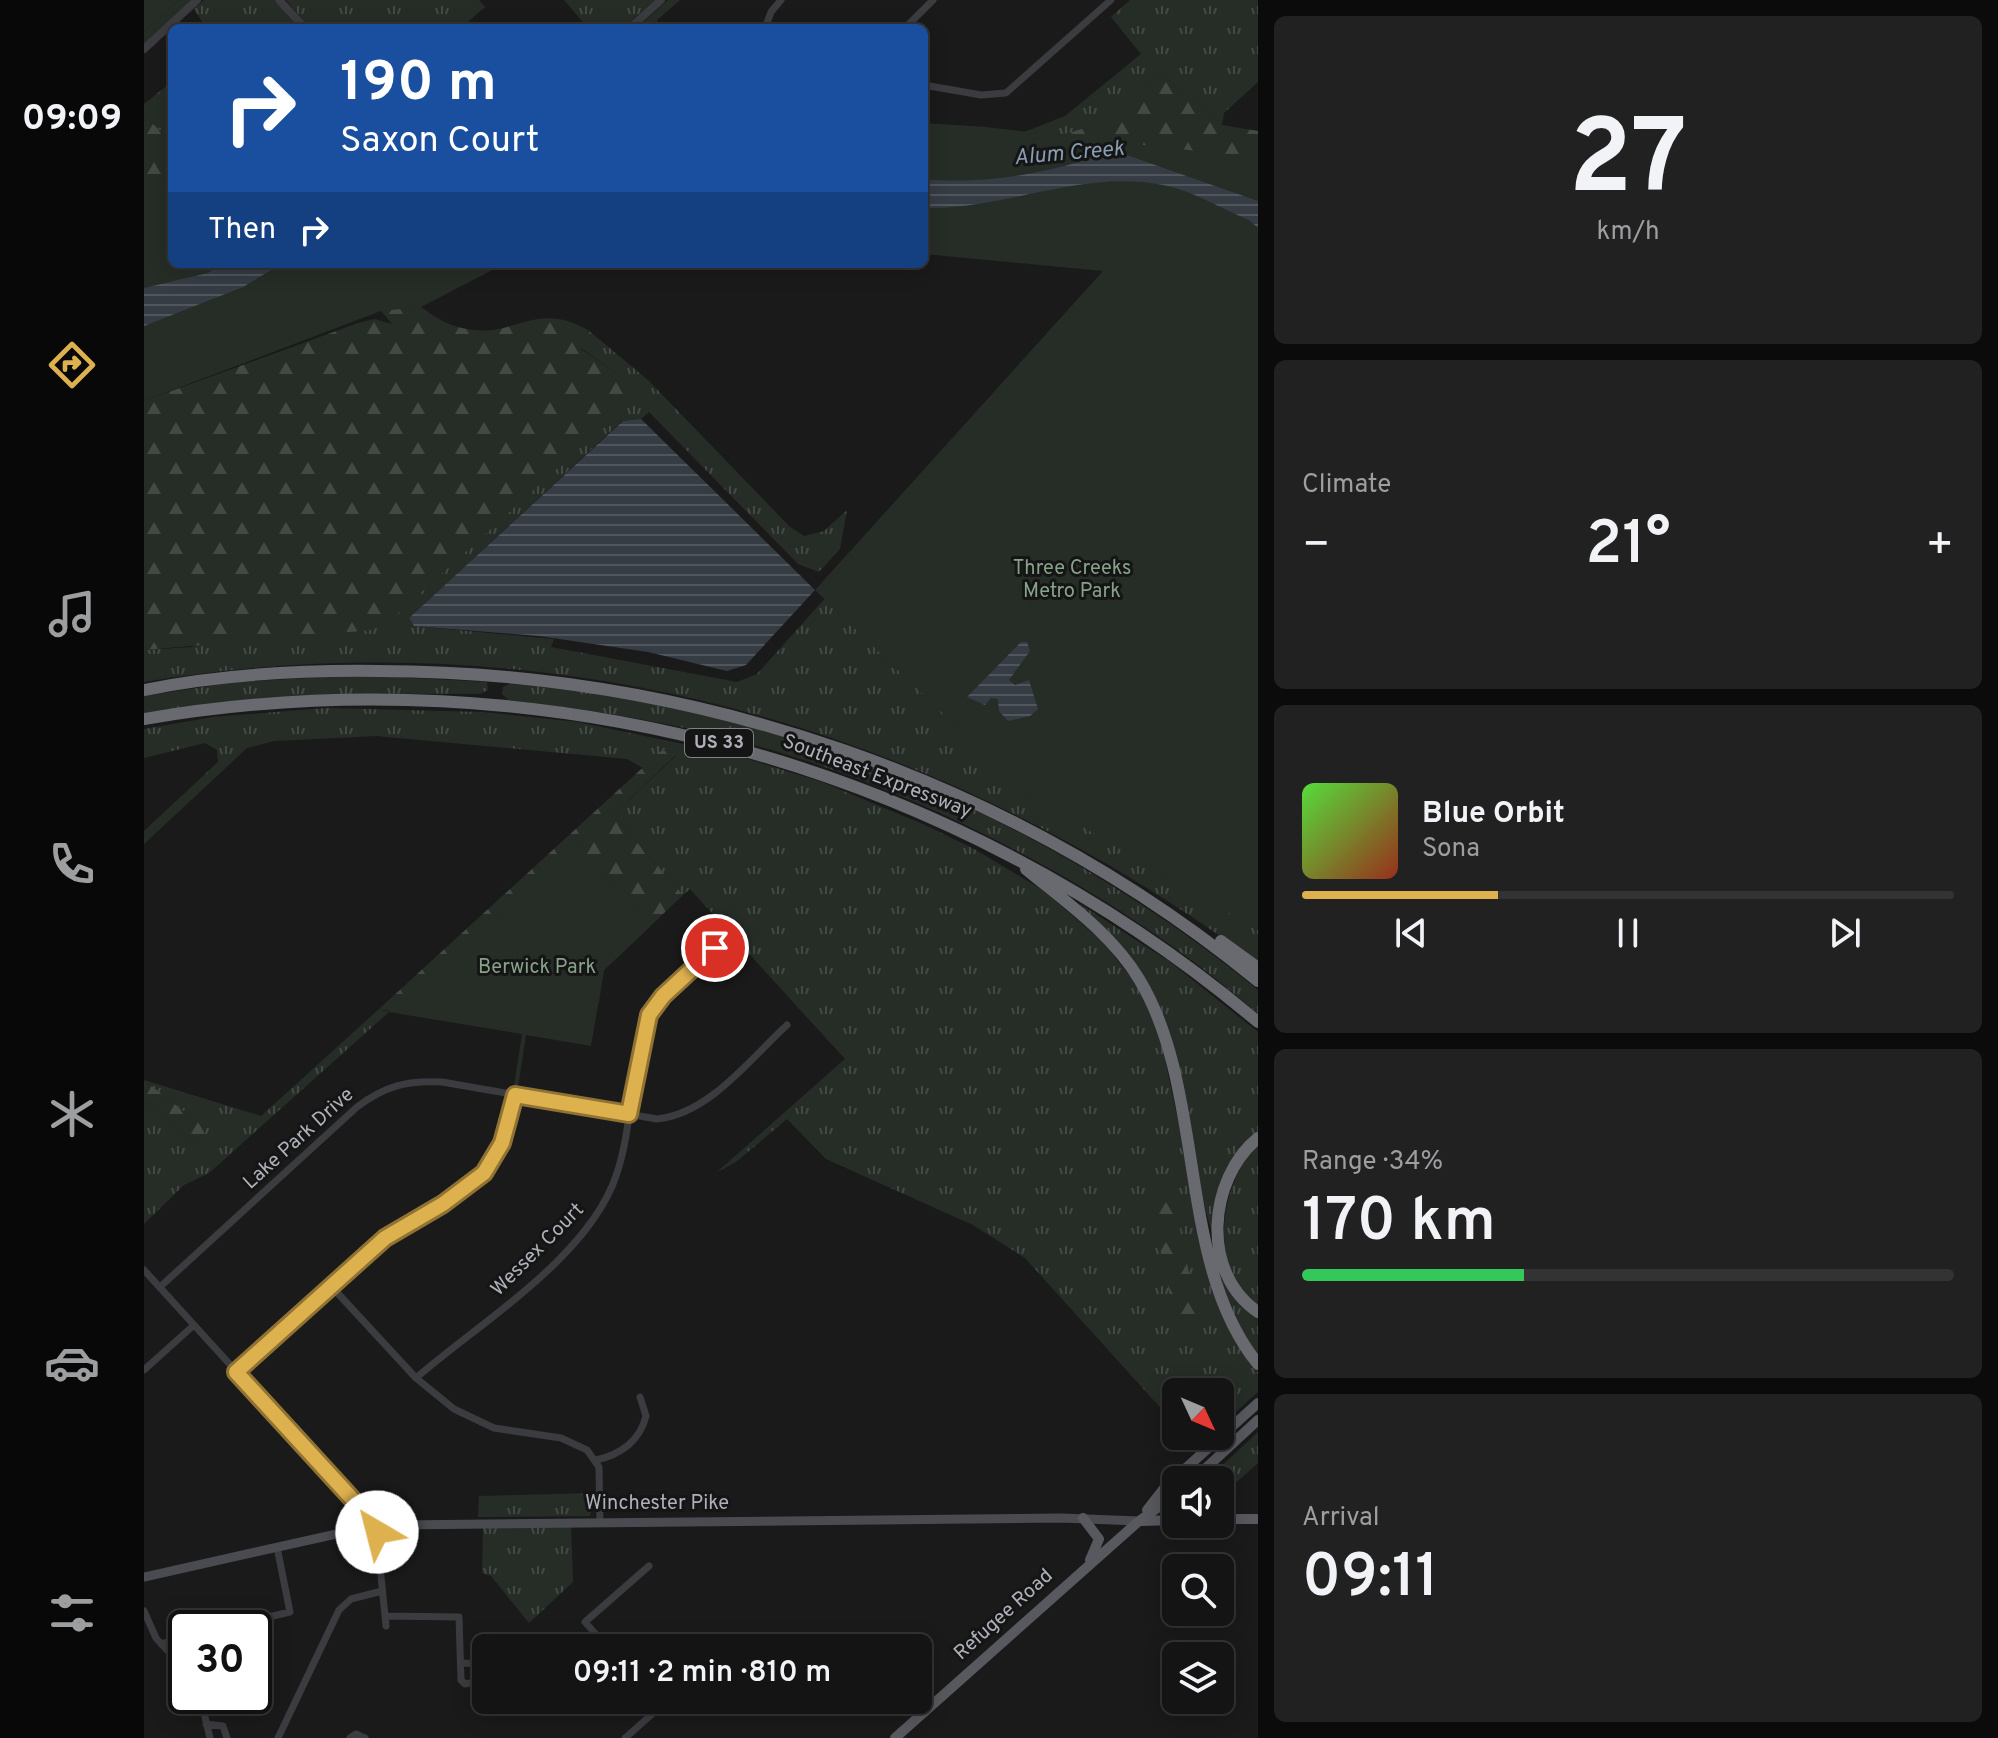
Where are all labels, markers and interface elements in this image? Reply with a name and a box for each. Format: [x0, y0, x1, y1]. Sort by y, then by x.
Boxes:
text: 190 m [340, 50, 497, 120]
icon: right [208, 56, 312, 160]
text: 09:09 [22, 97, 122, 143]
text: 27 [1569, 98, 1687, 230]
text: Saxon Court [340, 119, 539, 165]
water label: Alum Creek [1013, 136, 1126, 172]
icon: right [292, 208, 336, 252]
text: Then [208, 212, 276, 249]
text: km/h [1596, 216, 1660, 249]
icon: directions [44, 337, 100, 393]
text: Climate [1302, 469, 1391, 502]
text: 21° [1586, 509, 1671, 585]
text: − [1302, 519, 1330, 575]
text: + [1926, 519, 1954, 575]
park label: Three Creeks Metro Park [1013, 556, 1131, 605]
icon: music [44, 586, 100, 642]
road number: US 33 [685, 729, 753, 757]
street label: Southeast Expressway [779, 729, 975, 825]
text: Blue Orbit [1422, 796, 1565, 833]
text: Sona [1422, 833, 1480, 866]
icon: phone [44, 836, 100, 892]
icon: previous [1389, 911, 1433, 955]
icon: pause [1606, 911, 1650, 955]
icon: next [1823, 911, 1867, 955]
pin [681, 914, 749, 982]
icon: arrive [693, 926, 737, 970]
park label: Berwick Park [478, 955, 596, 981]
street label: Lake Park Drive [238, 1082, 360, 1196]
icon: climate [44, 1086, 100, 1142]
text: Range · 34% [1302, 1146, 1443, 1179]
text: 170 km [1302, 1186, 1496, 1262]
street label: Wessex Court [486, 1198, 590, 1302]
icon: car [44, 1335, 100, 1391]
north arrow [1162, 1378, 1234, 1450]
map controls [1162, 1378, 1234, 1714]
button: sound [1162, 1466, 1234, 1538]
position arrow [335, 1490, 419, 1574]
street label: Winchester Pike [585, 1491, 729, 1517]
text: Arrival [1302, 1502, 1380, 1535]
text: 09:11 [1302, 1542, 1439, 1618]
button: search [1162, 1554, 1234, 1626]
street label: Refugee Road [949, 1564, 1059, 1666]
icon: filters [44, 1585, 100, 1641]
speed limit sign: 30 [168, 1610, 272, 1714]
button: layers [1162, 1642, 1234, 1714]
text: 09:11 · 2 min · 810 m [573, 1655, 831, 1692]

